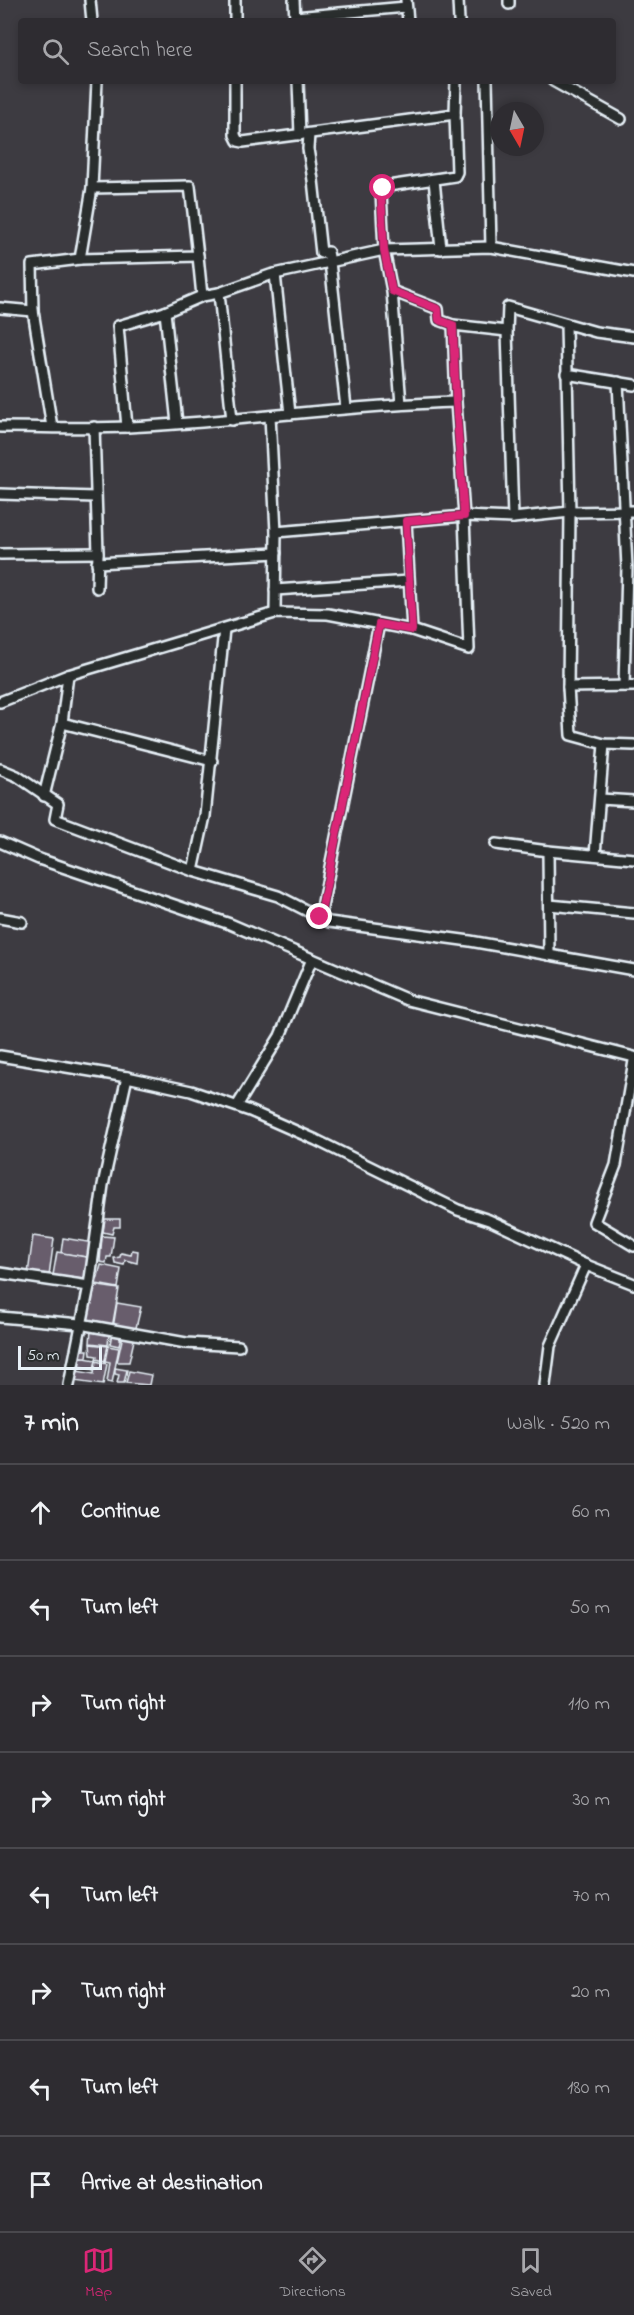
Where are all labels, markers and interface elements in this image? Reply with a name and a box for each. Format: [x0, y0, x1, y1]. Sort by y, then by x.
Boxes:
search box [18, 18, 616, 84]
icon: search [39, 35, 72, 68]
text: Search here [87, 35, 192, 67]
north arrow [490, 102, 544, 156]
route start [369, 174, 395, 200]
route end [306, 903, 332, 929]
scale bar [18, 1343, 102, 1370]
text: 50 m [27, 1344, 59, 1368]
text: 7 min [24, 1405, 79, 1443]
text: Walk · 520 m [507, 1410, 610, 1439]
icon: ahead [24, 1496, 57, 1529]
text: Continue [81, 1496, 160, 1528]
text: 60 m [572, 1498, 610, 1527]
icon: left [24, 1592, 57, 1625]
text: Turn left [81, 1592, 158, 1624]
text: 50 m [569, 1594, 610, 1623]
icon: right [24, 1688, 57, 1721]
text: Turn right [81, 1688, 166, 1720]
text: 110 m [568, 1690, 610, 1719]
icon: right [24, 1784, 57, 1817]
text: Turn right [81, 1784, 166, 1816]
text: 30 m [573, 1786, 610, 1815]
icon: left [24, 1880, 57, 1913]
text: Turn left [81, 1880, 158, 1912]
text: 70 m [573, 1882, 610, 1911]
icon: right [24, 1976, 57, 2009]
text: Turn right [81, 1976, 166, 2008]
text: 20 m [571, 1978, 610, 2007]
icon: left [24, 2072, 57, 2105]
text: Turn left [81, 2072, 158, 2104]
text: 180 m [567, 2074, 610, 2103]
icon: arrive [24, 2168, 57, 2201]
text: Arrive at destination [81, 2168, 263, 2200]
tab: Map [82, 2244, 115, 2304]
tab: Directions [279, 2244, 346, 2304]
tab: Saved [510, 2244, 552, 2304]

